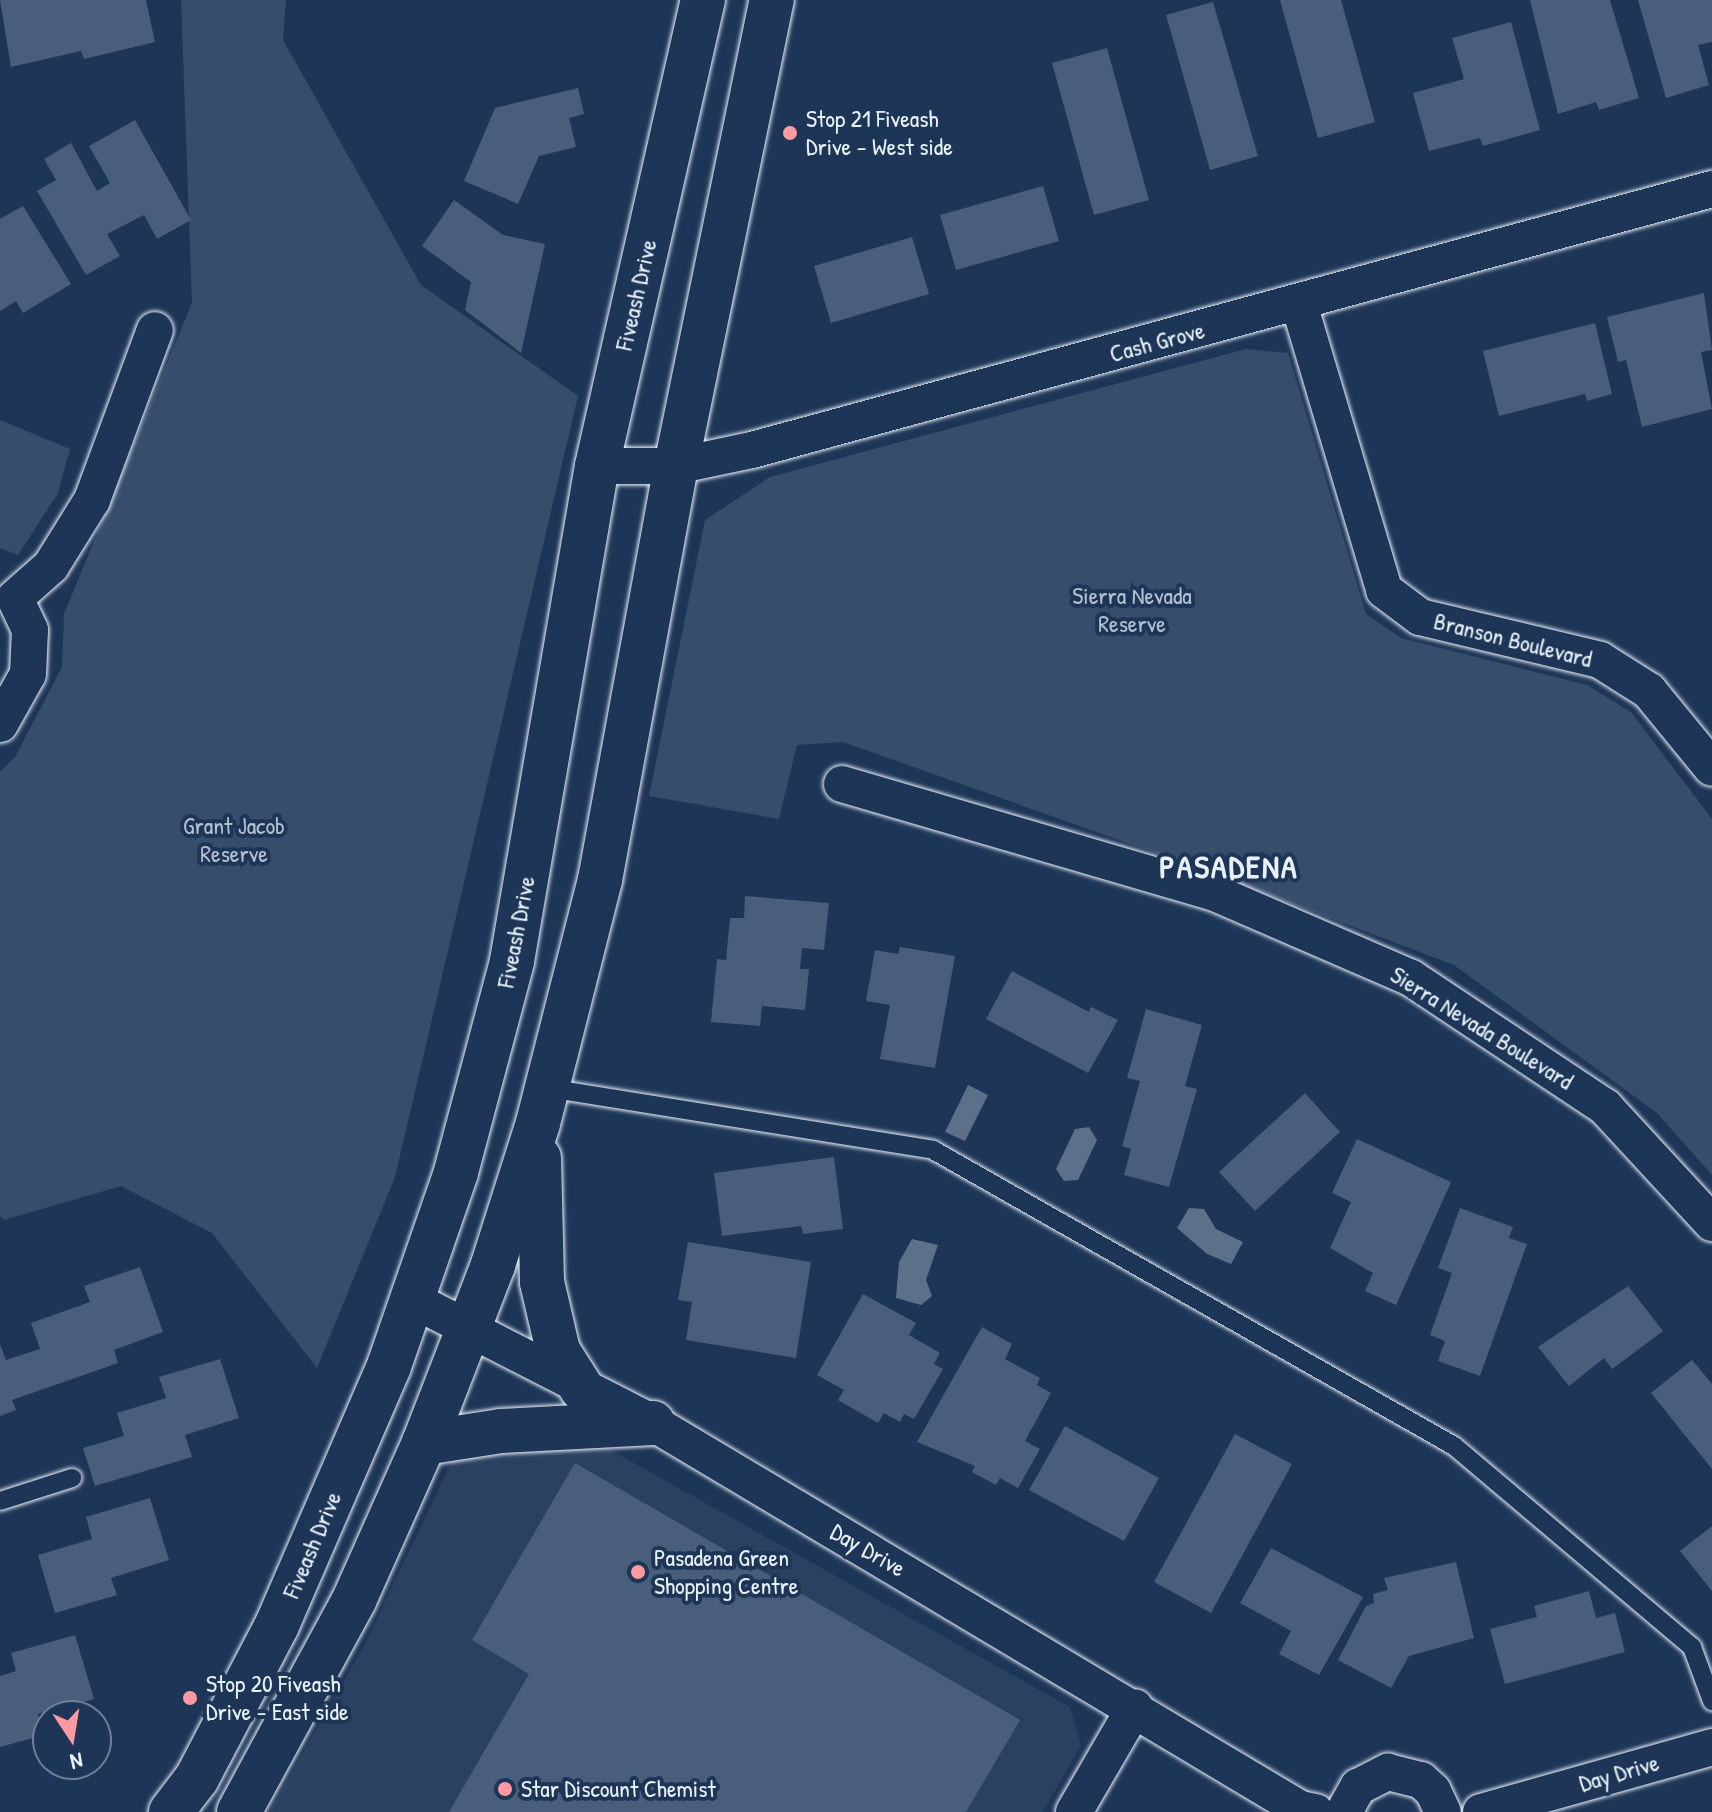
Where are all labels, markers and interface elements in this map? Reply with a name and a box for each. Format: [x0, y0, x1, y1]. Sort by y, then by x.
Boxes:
place label: Stop 21 Fiveash Drive - West side [806, 105, 953, 161]
marker: Stop 21 Fiveash Drive - West side [781, 124, 799, 142]
street label: Fiveash Drive [609, 237, 663, 353]
street label: Cash Grove [1106, 316, 1208, 368]
park label: Sierra Nevada Reserve [1072, 582, 1192, 638]
street label: Branson Boulevard [1431, 606, 1595, 674]
park label: Grant Jacob Reserve [183, 812, 285, 868]
district label: PASADENA [1159, 848, 1299, 886]
street label: Fiveash Drive [491, 874, 541, 990]
street label: Sierra Nevada Boulevard [1385, 960, 1579, 1096]
street label: Fiveash Drive [277, 1487, 347, 1603]
street label: Day Drive [825, 1517, 911, 1583]
place label: Pasadena Green Shopping Centre [654, 1544, 798, 1600]
marker: Pasadena Green Shopping Centre [629, 1563, 647, 1581]
place label: Stop 20 Fiveash Drive - East side [206, 1670, 348, 1726]
marker: Stop 20 Fiveash Drive - East side [181, 1689, 199, 1707]
north arrow [32, 1700, 112, 1780]
text: N [68, 1746, 85, 1777]
street label: Day Drive [1576, 1748, 1662, 1798]
place label: Star Discount Chemist [521, 1775, 716, 1803]
marker: Star Discount Chemist [496, 1780, 514, 1798]

